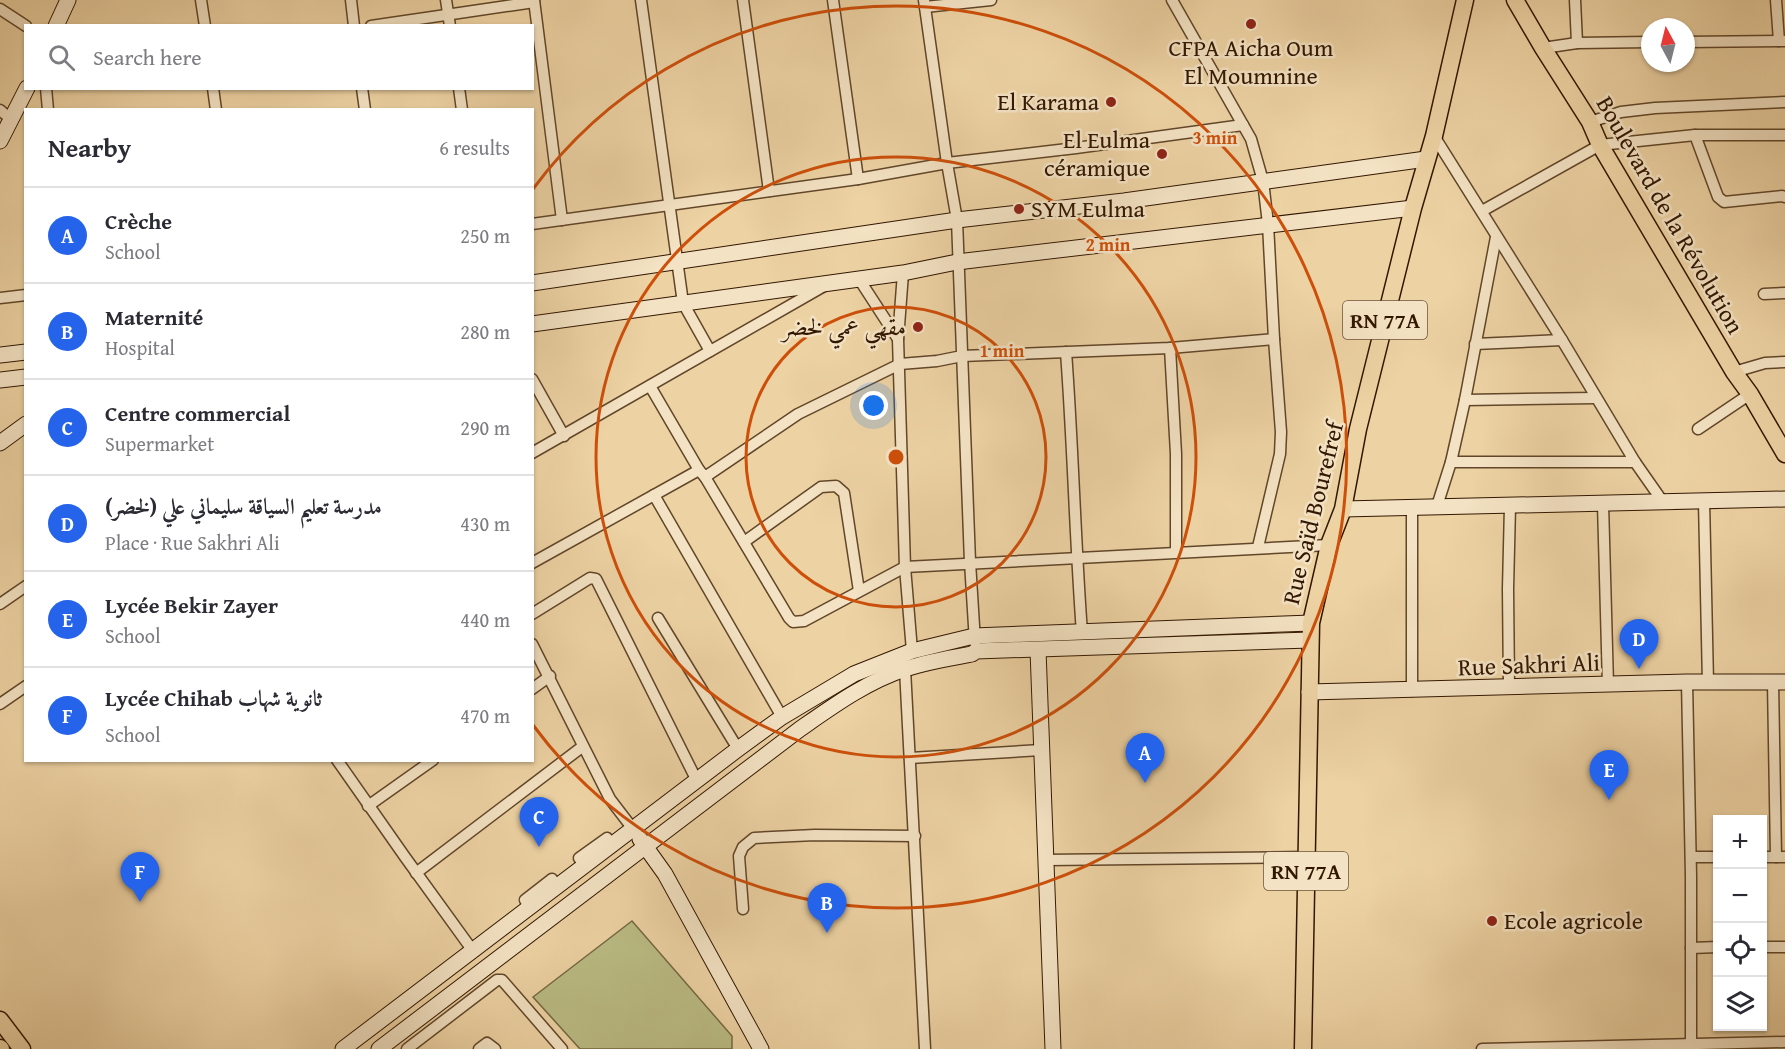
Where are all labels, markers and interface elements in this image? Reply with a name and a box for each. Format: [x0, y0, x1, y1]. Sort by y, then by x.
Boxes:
marker: CFPA Aicha Oum El Moumnine [1244, 17, 1258, 31]
north arrow [1641, 18, 1695, 72]
search box [24, 24, 534, 90]
place label: CFPA Aicha Oum El Moumnine [1169, 30, 1334, 93]
icon: search [45, 41, 78, 74]
text: Search here [93, 41, 202, 73]
place label: El Karama [997, 84, 1100, 119]
street label: Boulevard de la Révolution [1588, 89, 1753, 341]
marker: El Karama [1104, 95, 1118, 109]
place label: El Eulma céramique [1044, 122, 1151, 185]
text: 3 min [1193, 124, 1238, 151]
text: Nearby [48, 128, 131, 167]
text: 6 results [439, 133, 510, 162]
marker: El Eulma céramique [1155, 147, 1169, 161]
place label: SYM Eulma [1031, 191, 1146, 226]
marker: SYM Eulma [1012, 202, 1026, 216]
text: Crèche [105, 205, 172, 237]
text: A [61, 221, 74, 250]
text: 250 m [460, 221, 510, 250]
text: 2 min [1086, 231, 1131, 258]
text: School [105, 237, 161, 266]
text: Maternité [105, 301, 203, 333]
road number: RN 77A [1343, 301, 1427, 339]
place label: مقهي عمي لخضر [779, 309, 906, 350]
text: B [61, 317, 74, 346]
text: 280 m [460, 317, 510, 346]
marker: مقهي عمي لخضر [911, 320, 925, 334]
text: Hospital [105, 333, 175, 362]
text: 1 min [980, 337, 1025, 364]
your location [859, 391, 888, 420]
text: Centre commercial [105, 397, 290, 429]
text: C [62, 413, 73, 442]
text: 290 m [460, 413, 510, 442]
street label: Rue Saïd Bourefref [1273, 416, 1353, 608]
text: Supermarket [105, 429, 214, 458]
centre of rings [886, 447, 906, 467]
text: مدرسة تعليم السياقة سليماني علي (لخضر) [105, 490, 382, 522]
text: D [61, 509, 74, 538]
text: 430 m [460, 509, 510, 538]
text: Place · Rue Sakhri Ali [105, 528, 280, 557]
text: Lycée Bekir Zayer [105, 589, 278, 621]
text: E [62, 605, 73, 634]
text: 440 m [460, 605, 510, 634]
pin: D [1620, 620, 1658, 669]
text: School [105, 621, 161, 650]
street label: Rue Sakhri Ali [1457, 645, 1601, 684]
text: Lycée Chihab ثانوية شهاب [105, 682, 322, 714]
text: F [62, 701, 73, 730]
text: 470 m [460, 701, 510, 730]
text: School [105, 720, 161, 749]
pin: A [1126, 734, 1164, 783]
pin: E [1590, 750, 1628, 800]
pin: C [520, 798, 558, 847]
map controls [1713, 815, 1767, 1031]
button: + [1713, 815, 1767, 869]
pin: F [120, 852, 160, 902]
road number: RN 77A [1264, 852, 1348, 890]
button: − [1713, 869, 1767, 923]
pin: B [808, 884, 846, 933]
place label: Ecole agricole [1504, 903, 1643, 938]
marker: Ecole agricole [1485, 914, 1499, 928]
button: locate [1713, 923, 1767, 977]
button: layers [1713, 977, 1767, 1031]

